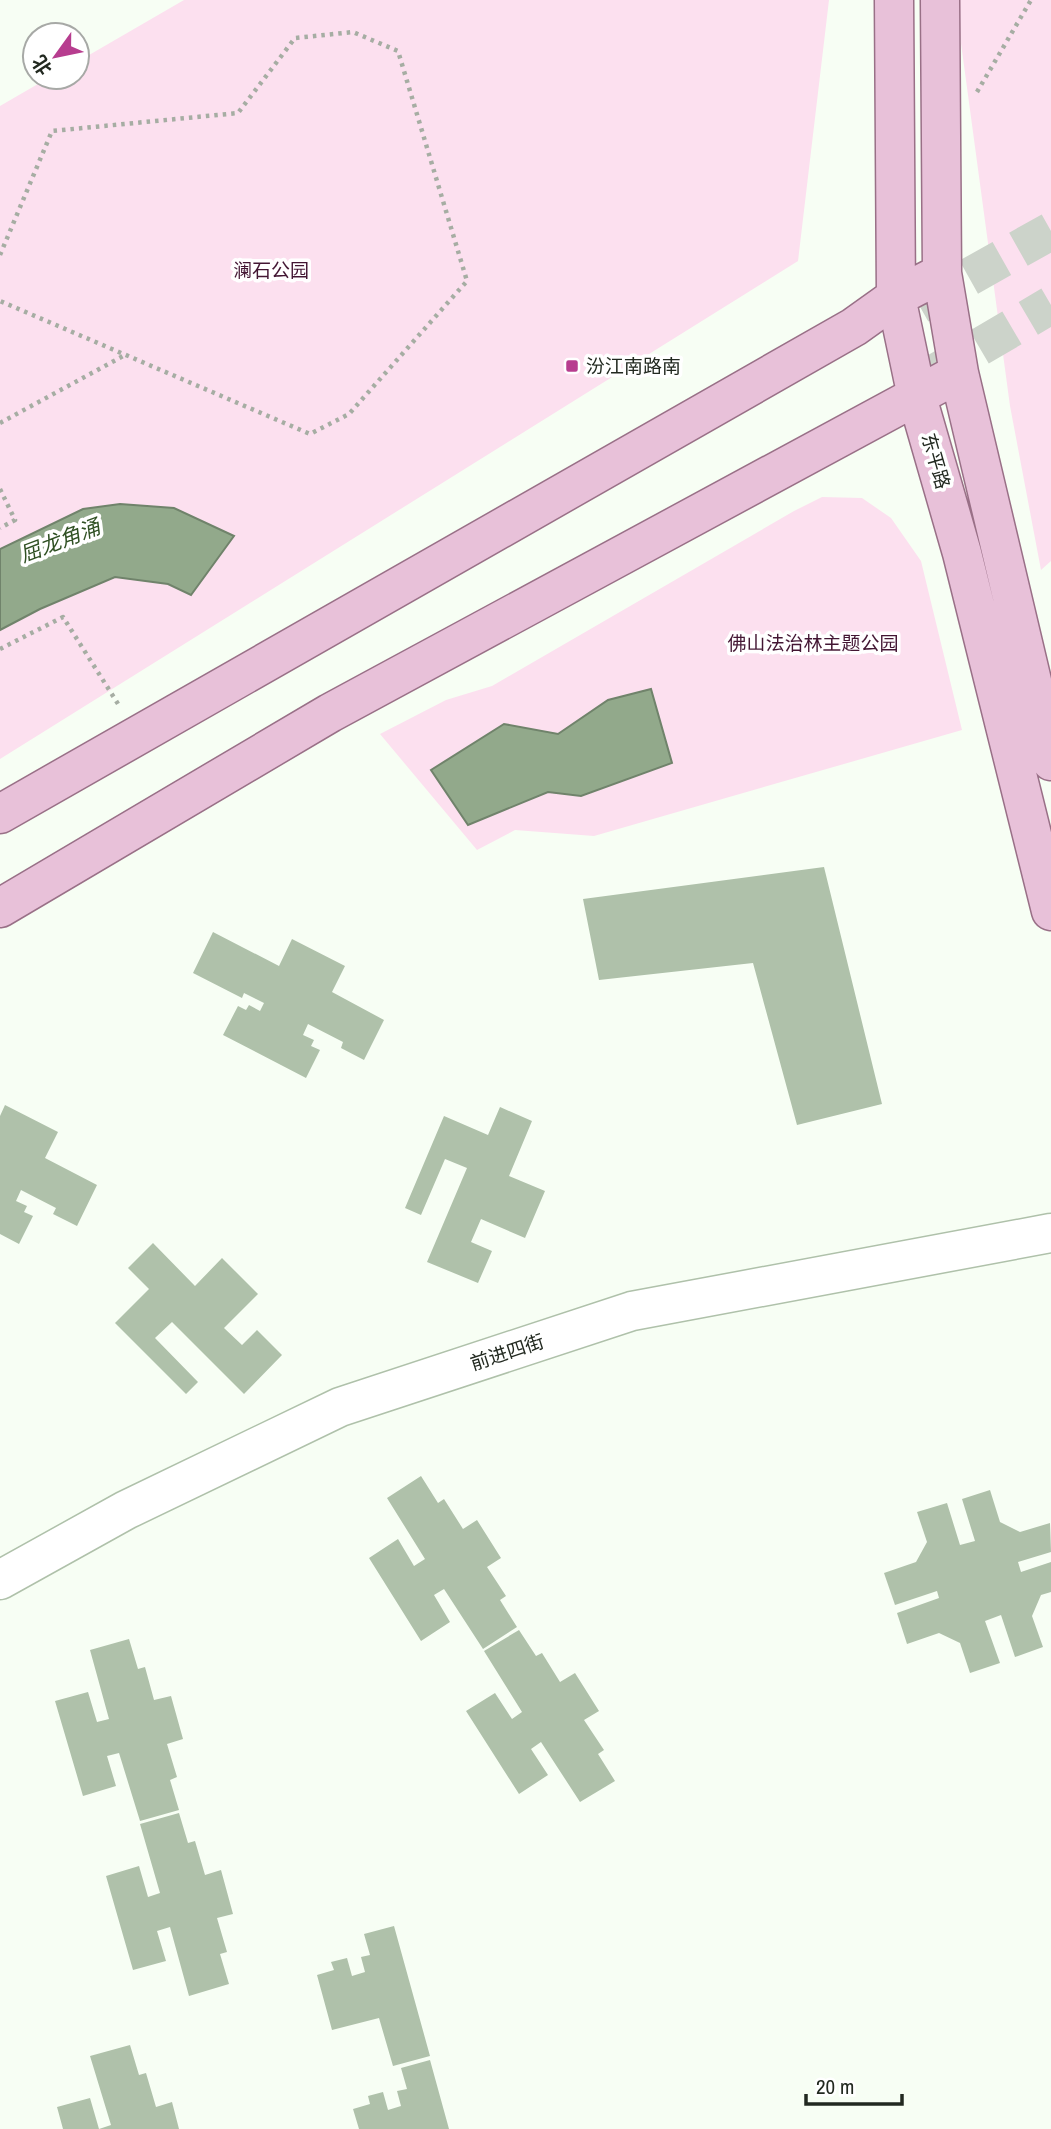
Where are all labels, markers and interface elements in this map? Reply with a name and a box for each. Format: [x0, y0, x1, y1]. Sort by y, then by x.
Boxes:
north arrow [21, 21, 91, 91]
text: 北 [26, 50, 58, 80]
park label: 澜石公园 [233, 257, 309, 283]
place label: 汾江南路南 [586, 353, 681, 379]
marker: 汾江南路南 [564, 358, 580, 374]
street label: 东平路 [916, 430, 956, 492]
water label: 屈龙角涌 [15, 511, 106, 569]
park label: 佛山法治林主题公园 [727, 630, 899, 656]
street label: 前进四街 [467, 1328, 547, 1376]
scale bar [806, 2062, 902, 2106]
text: 20 m [816, 2072, 854, 2101]

